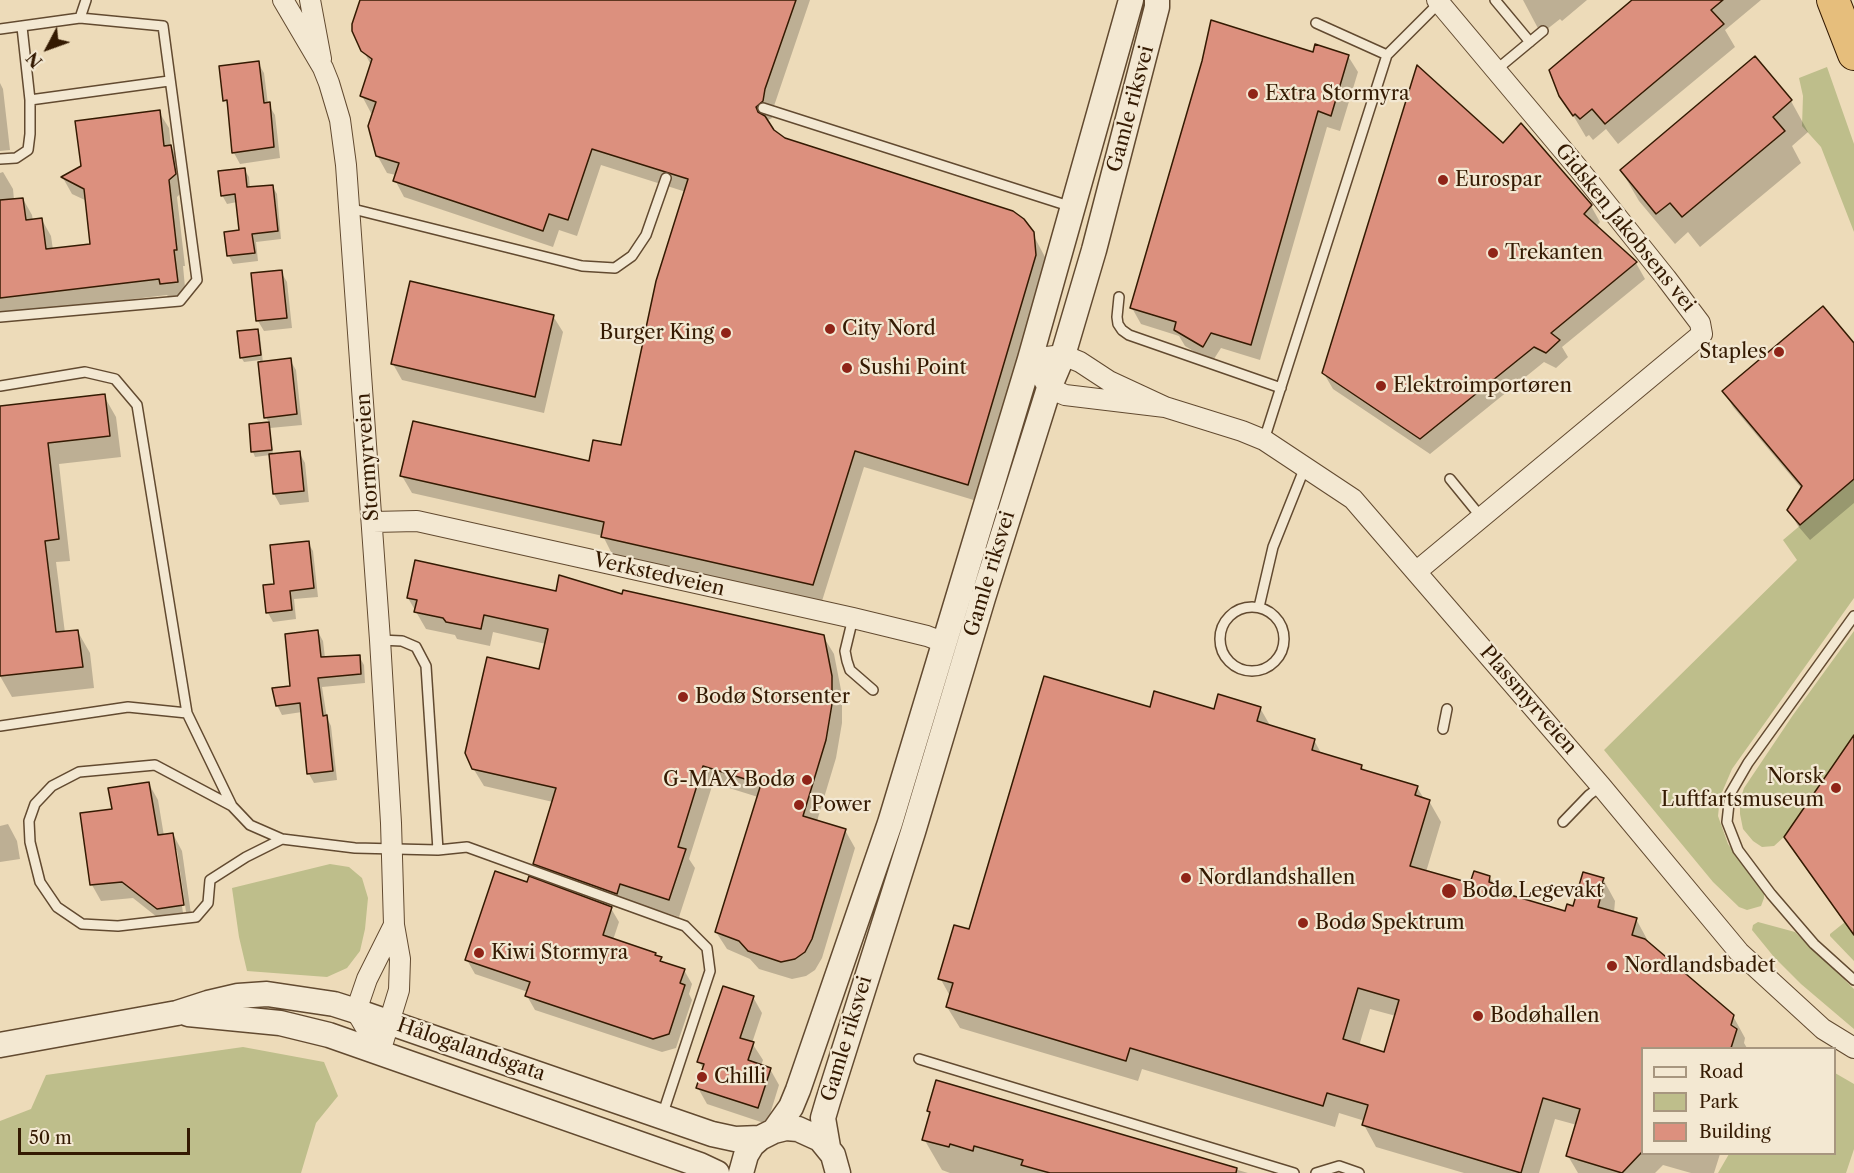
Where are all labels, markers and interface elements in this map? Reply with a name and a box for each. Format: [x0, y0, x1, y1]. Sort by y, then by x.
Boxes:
north arrow [18, 18, 78, 78]
street label: Gamle riksvei [1103, 43, 1159, 175]
text: N [22, 48, 47, 72]
place label: Extra Stormyra [1265, 82, 1410, 106]
marker: Extra Stormyra [1246, 87, 1260, 101]
street label: Gidsken Jakobsens vei [1550, 139, 1700, 317]
place label: Eurospar [1455, 168, 1542, 192]
marker: Eurospar [1436, 173, 1450, 187]
place label: Trekanten [1505, 241, 1603, 265]
marker: Trekanten [1486, 246, 1500, 260]
place label: City Nord [842, 317, 936, 341]
place label: Burger King [599, 321, 714, 345]
marker: City Nord [823, 322, 837, 336]
marker: Burger King [719, 326, 733, 340]
place label: Staples [1699, 340, 1767, 364]
marker: Staples [1772, 345, 1786, 359]
place label: Sushi Point [859, 356, 967, 380]
marker: Sushi Point [840, 361, 854, 375]
place label: Elektroimportøren [1393, 374, 1572, 398]
marker: Elektroimportøren [1374, 379, 1388, 393]
street label: Stormyrveien [352, 392, 384, 522]
street label: Gamle riksvei [960, 508, 1020, 640]
street label: Verkstedveien [591, 548, 727, 602]
street label: Plassmyrveien [1474, 641, 1582, 759]
place label: Bodø Storsenter [695, 685, 850, 709]
marker: Bodø Storsenter [676, 690, 690, 704]
place label: Norsk Luftfartsmuseum [1661, 765, 1824, 812]
place label: G-MAX Bodø [663, 768, 795, 792]
marker: G-MAX Bodø [800, 773, 814, 787]
marker: Norsk Luftfartsmuseum [1829, 781, 1843, 795]
place label: Power [811, 793, 871, 817]
marker: Power [792, 798, 806, 812]
place label: Nordlandshallen [1198, 866, 1355, 890]
marker: Nordlandshallen [1179, 871, 1193, 885]
place label: Bodø Legevakt [1462, 879, 1603, 903]
marker: Bodø Legevakt [1440, 882, 1458, 900]
place label: Bodø Spektrum [1315, 911, 1465, 935]
marker: Bodø Spektrum [1296, 916, 1310, 930]
place label: Kiwi Stormyra [491, 941, 628, 965]
marker: Kiwi Stormyra [472, 946, 486, 960]
place label: Nordlandsbadet [1624, 954, 1776, 978]
marker: Nordlandsbadet [1605, 959, 1619, 973]
street label: Gamle riksvei [817, 973, 877, 1105]
place label: Bodøhallen [1490, 1004, 1600, 1028]
marker: Bodøhallen [1471, 1009, 1485, 1023]
street label: Hålogalandsgata [394, 1013, 548, 1087]
legend [1641, 1047, 1836, 1155]
text: Road [1699, 1061, 1744, 1083]
place label: Chilli [714, 1065, 766, 1089]
marker: Chilli [695, 1070, 709, 1084]
text: Park [1699, 1091, 1738, 1113]
scale bar [21, 1116, 194, 1154]
text: Building [1699, 1121, 1771, 1143]
text: 50 m [29, 1127, 72, 1149]

